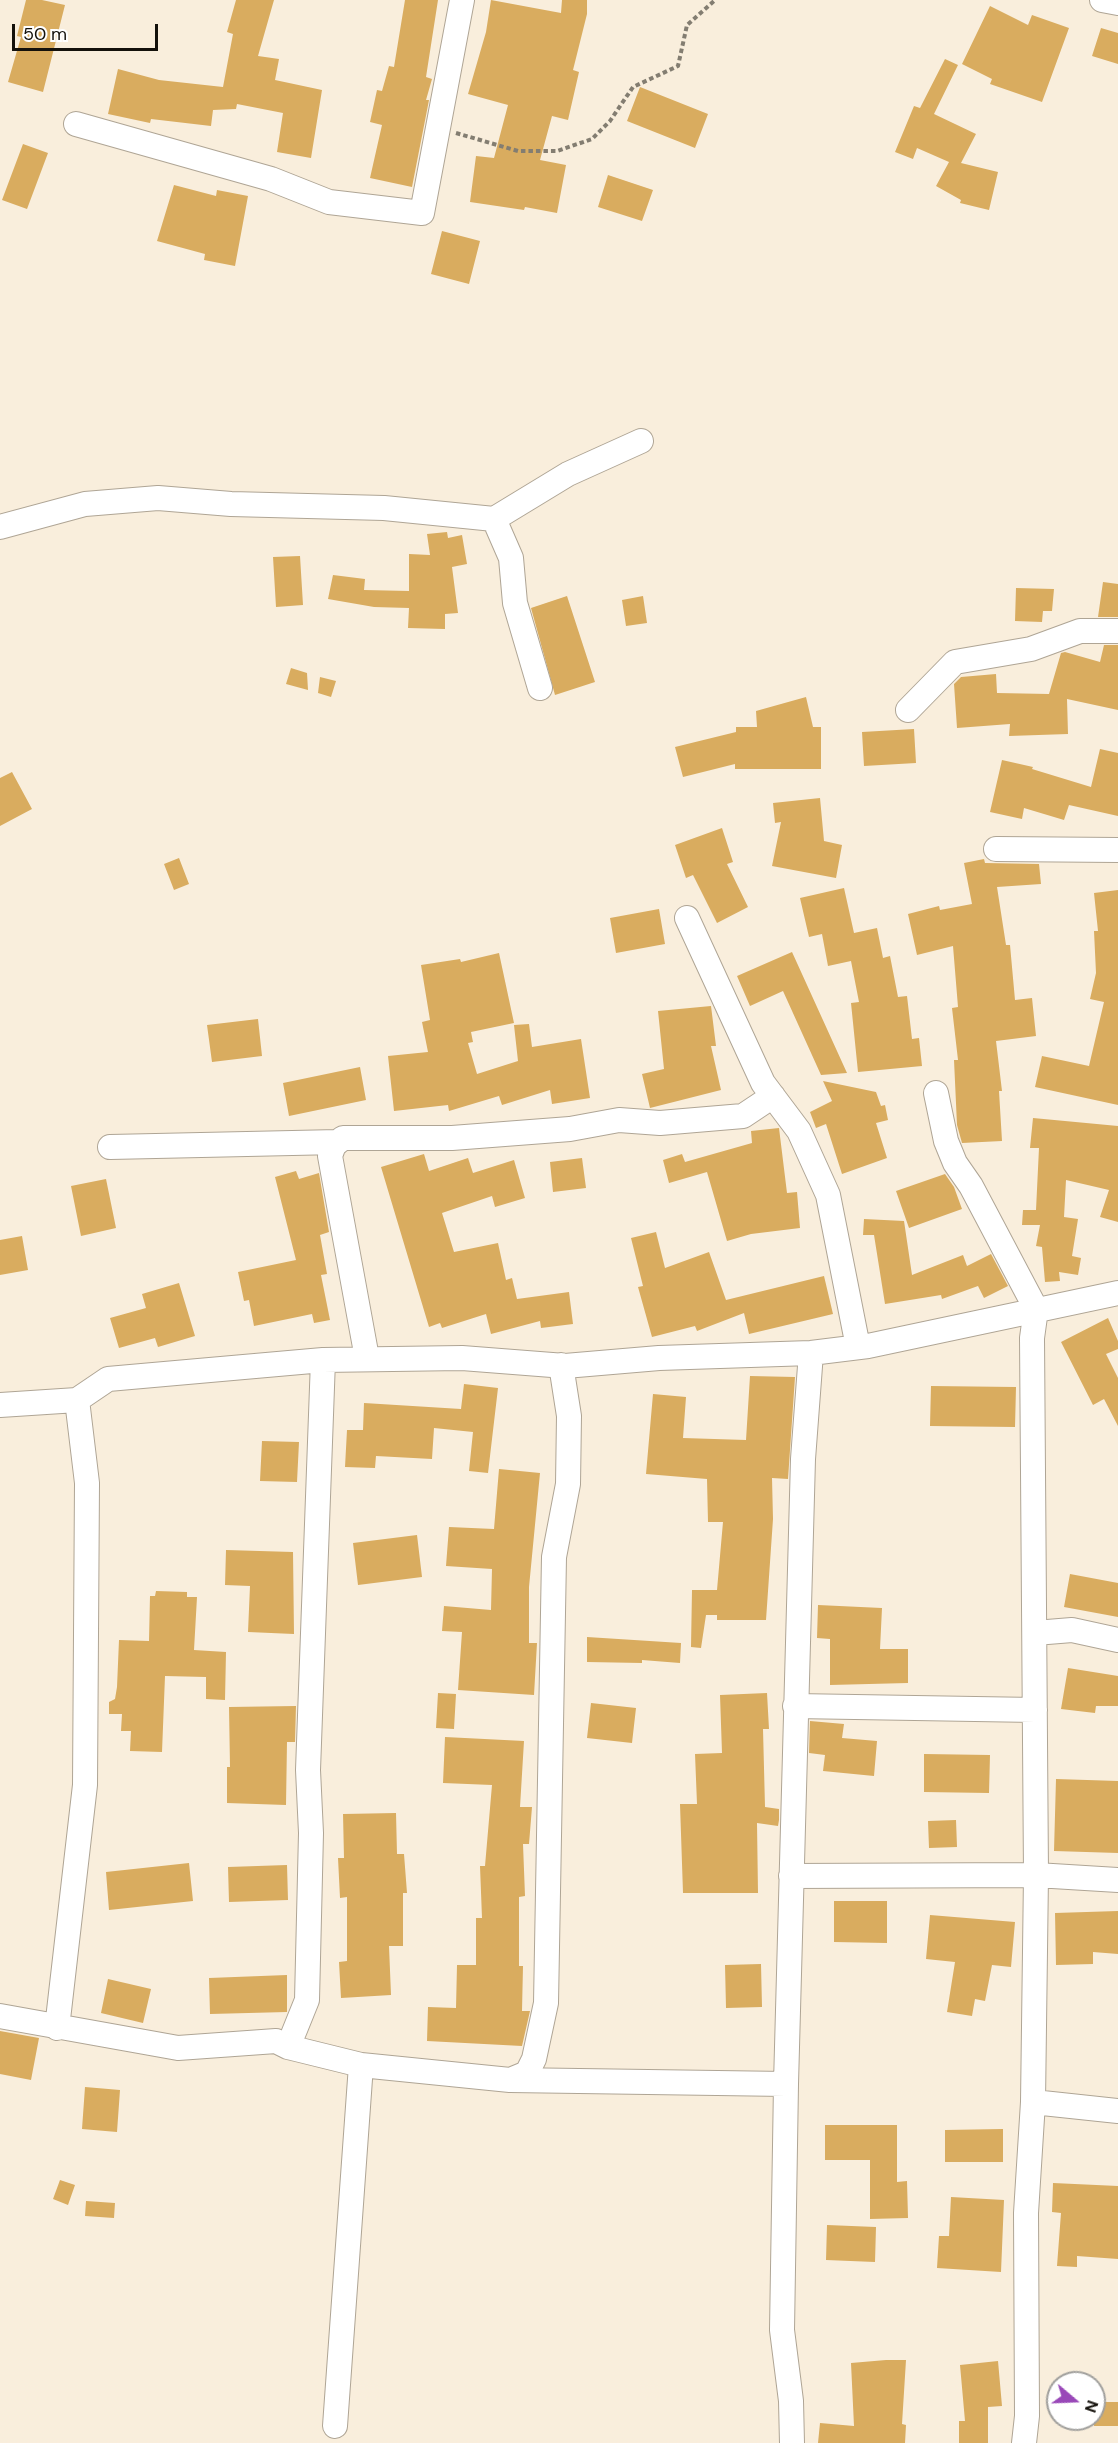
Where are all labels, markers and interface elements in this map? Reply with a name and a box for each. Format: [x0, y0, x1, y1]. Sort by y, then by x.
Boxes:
scale bar [15, 12, 160, 50]
text: 50 m [23, 22, 67, 46]
north arrow [1046, 2371, 1106, 2431]
text: N [1080, 2397, 1103, 2415]

